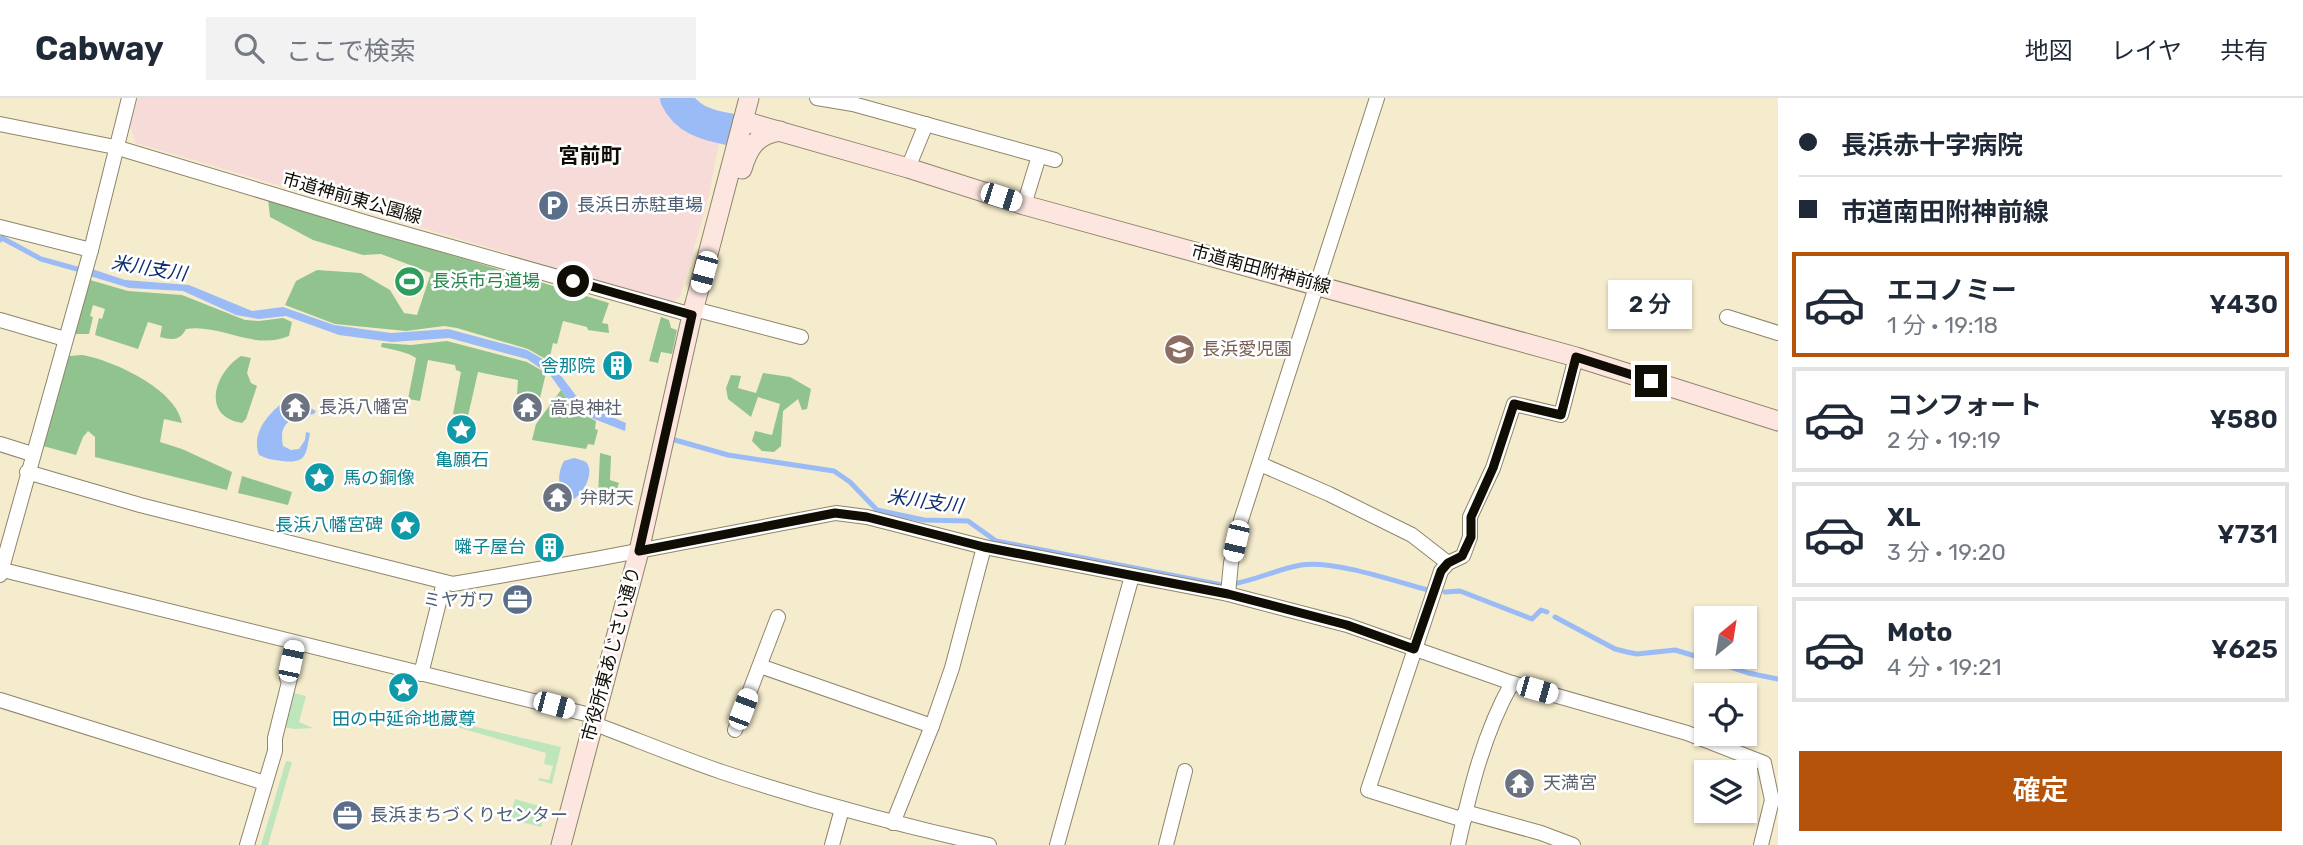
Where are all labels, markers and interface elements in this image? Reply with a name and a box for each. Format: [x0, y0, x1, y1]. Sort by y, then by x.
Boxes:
search box [206, 17, 696, 80]
text: Cabway [35, 29, 164, 68]
icon: search [230, 29, 268, 67]
text: ここで検索 [286, 36, 416, 67]
text: 地図 [2025, 37, 2073, 65]
text: レイヤ [2111, 37, 2182, 65]
text: 共有 [2220, 37, 2268, 65]
text: 長浜赤十字病院 [1841, 130, 2023, 161]
district label: 宮前町 [559, 143, 622, 168]
street label: 市道神前東公園線 [280, 168, 424, 228]
car [978, 181, 1025, 213]
parking icon: 長浜日赤駐車場 [537, 188, 571, 222]
place label: 長浜日赤駐車場 [577, 194, 703, 216]
text: 市道南田附神前線 [1841, 197, 2049, 228]
street label: 市道南田附神前線 [1189, 240, 1333, 298]
car [689, 249, 720, 295]
water label: 米川支川 [110, 251, 190, 286]
sports icon: 長浜市弓道場 [392, 264, 426, 298]
route start [557, 265, 589, 297]
place label: 長浜市弓道場 [432, 270, 540, 292]
icon: car [1803, 273, 1866, 336]
text: エコノミー [1887, 275, 2017, 306]
callout: 2 分 [1609, 280, 1693, 328]
text: ¥430 [2209, 289, 2278, 320]
text: 2 分 [1629, 290, 1671, 318]
text: 1 分 · 19:18 [1887, 311, 1998, 339]
school or university icon: 長浜愛児園 [1162, 332, 1196, 366]
place label: 長浜愛児園 [1202, 338, 1292, 360]
building icon: 舎那院 [601, 349, 635, 383]
place label: 舎那院 [541, 355, 595, 377]
route end [1635, 365, 1667, 397]
icon: car [1803, 388, 1866, 451]
temple icon: 長浜八幡宮 [279, 390, 313, 424]
text: コンフォート [1887, 390, 2042, 421]
temple icon: 高良神社 [510, 391, 544, 425]
place label: 長浜八幡宮 [319, 396, 409, 418]
place label: 高良神社 [550, 397, 622, 419]
text: ¥580 [2209, 404, 2278, 435]
place icon: 亀願石 [445, 412, 479, 446]
text: 2 分 · 19:19 [1887, 426, 2001, 454]
place label: 亀願石 [435, 449, 489, 471]
place icon: 馬の銅像 [303, 461, 337, 495]
place label: 馬の銅像 [343, 467, 415, 489]
temple icon: 弁財天 [540, 481, 574, 515]
water label: 米川支川 [886, 484, 966, 518]
place label: 弁財天 [580, 487, 634, 509]
text: XL [1887, 502, 1920, 533]
icon: car [1803, 503, 1866, 566]
place icon: 長浜八幡宮碑 [389, 508, 423, 542]
place label: 長浜八幡宮碑 [275, 514, 383, 536]
car [1222, 518, 1251, 564]
text: ¥731 [2217, 519, 2278, 550]
building icon: 囃子屋台 [532, 530, 566, 564]
place label: 囃子屋台 [454, 536, 526, 558]
text: 3 分 · 19:20 [1887, 538, 2006, 566]
street label: 市役所東あじさい通り [577, 564, 645, 744]
office icon: ミヤガワ [501, 583, 535, 617]
place label: ミヤガワ [423, 589, 495, 611]
north arrow [1694, 606, 1757, 668]
map controls [1694, 606, 1757, 823]
text: Moto [1887, 617, 1952, 648]
icon: car [1803, 618, 1866, 681]
text: ¥625 [2211, 634, 2278, 665]
car [277, 638, 306, 684]
text: 4 分 · 19:21 [1887, 653, 2002, 681]
place icon: 田の中延命地蔵尊 [387, 671, 421, 705]
car [1514, 674, 1561, 706]
button: locate [1694, 683, 1757, 746]
car [726, 686, 761, 732]
car [531, 689, 578, 721]
place label: 田の中延命地蔵尊 [332, 708, 476, 730]
button: 確定 [1799, 751, 2282, 831]
button: layers [1694, 760, 1757, 823]
temple icon: 天満宮 [1503, 766, 1537, 800]
place label: 天満宮 [1543, 772, 1597, 794]
office icon: 長浜まちづくりセンター [330, 798, 364, 832]
place label: 長浜まちづくりセンター [370, 804, 568, 826]

